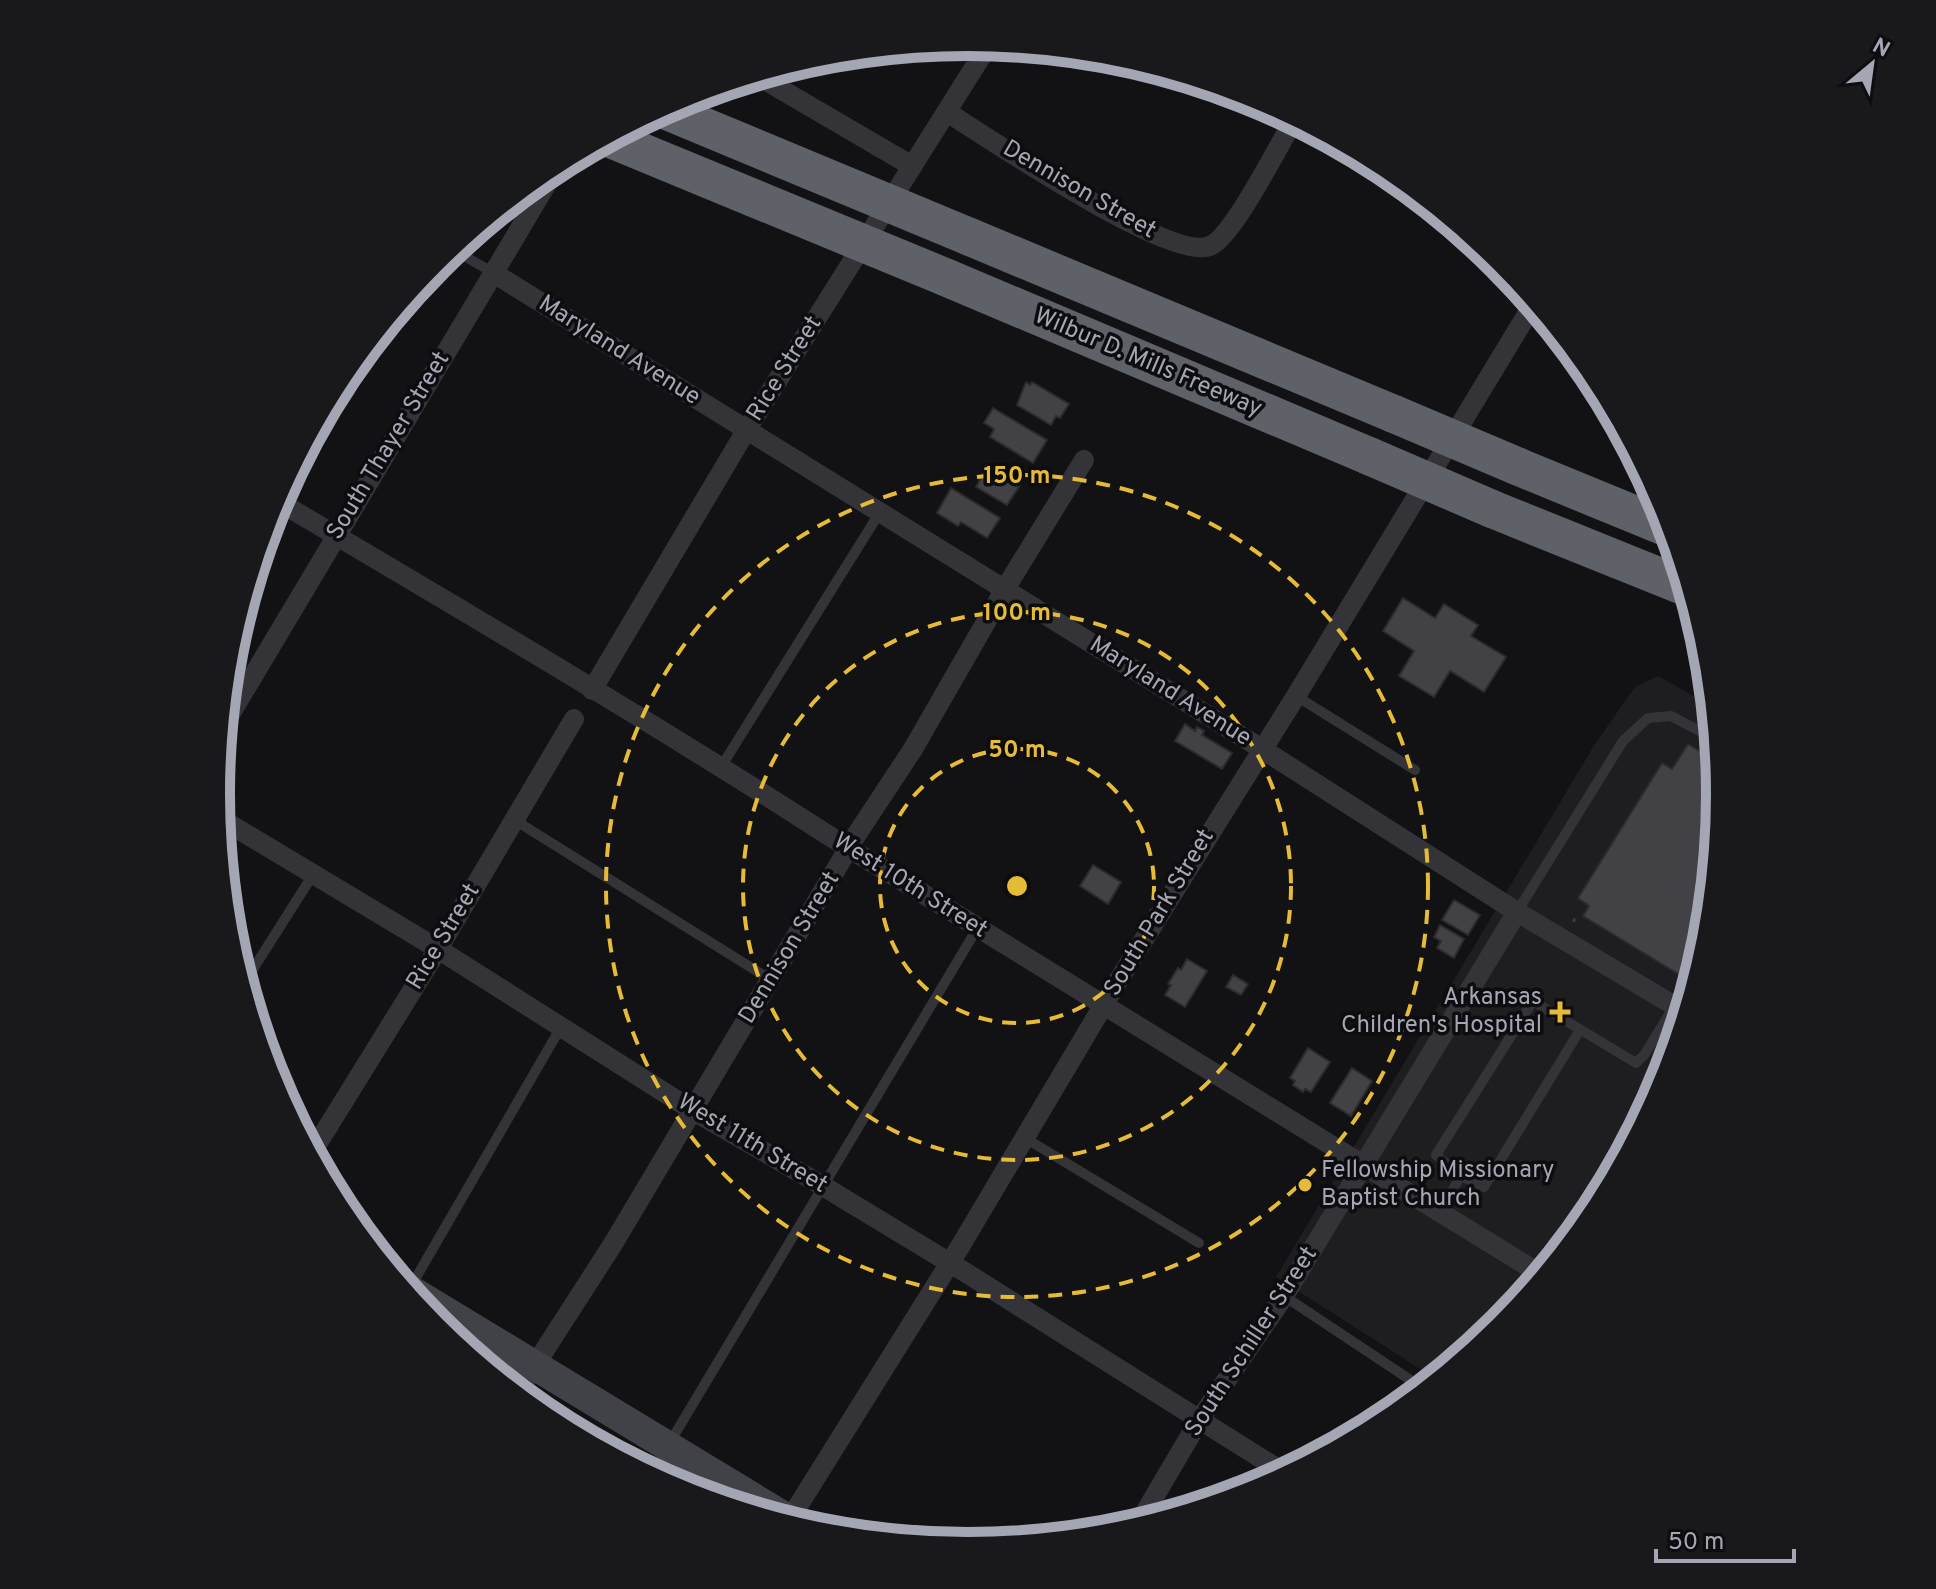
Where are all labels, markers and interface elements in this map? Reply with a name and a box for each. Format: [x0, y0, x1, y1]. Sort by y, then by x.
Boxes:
north arrow [1832, 24, 1912, 104]
text: N [1867, 33, 1894, 64]
street label: Dennison Street [997, 134, 1161, 246]
street label: Maryland Avenue [532, 289, 706, 413]
street label: Wilbur D. Mills Freeway [1030, 301, 1266, 425]
street label: Rice Street [741, 311, 829, 427]
street label: South Thayer Street [321, 346, 457, 546]
text: 150 m [983, 462, 1051, 492]
text: 100 m [983, 599, 1051, 629]
street label: Maryland Avenue [1083, 630, 1257, 754]
text: 50 m [988, 736, 1046, 766]
street label: South Park Street [1098, 824, 1222, 1002]
street label: West 10th Street [827, 827, 993, 945]
street label: Dennison Street [733, 866, 847, 1030]
centre of rings [1003, 872, 1031, 900]
street label: Rice Street [401, 878, 487, 996]
place label: Arkansas Children's Hospital [1341, 983, 1542, 1041]
marker: Arkansas Children's Hospital [1549, 1001, 1571, 1023]
street label: West 11th Street [671, 1087, 833, 1201]
place label: Fellowship Missionary Baptist Church [1321, 1156, 1554, 1214]
marker: Fellowship Missionary Baptist Church [1296, 1176, 1314, 1194]
street label: South Schiller Street [1179, 1241, 1325, 1443]
scale bar [1656, 1513, 1794, 1563]
text: 50 m [1668, 1528, 1724, 1558]

